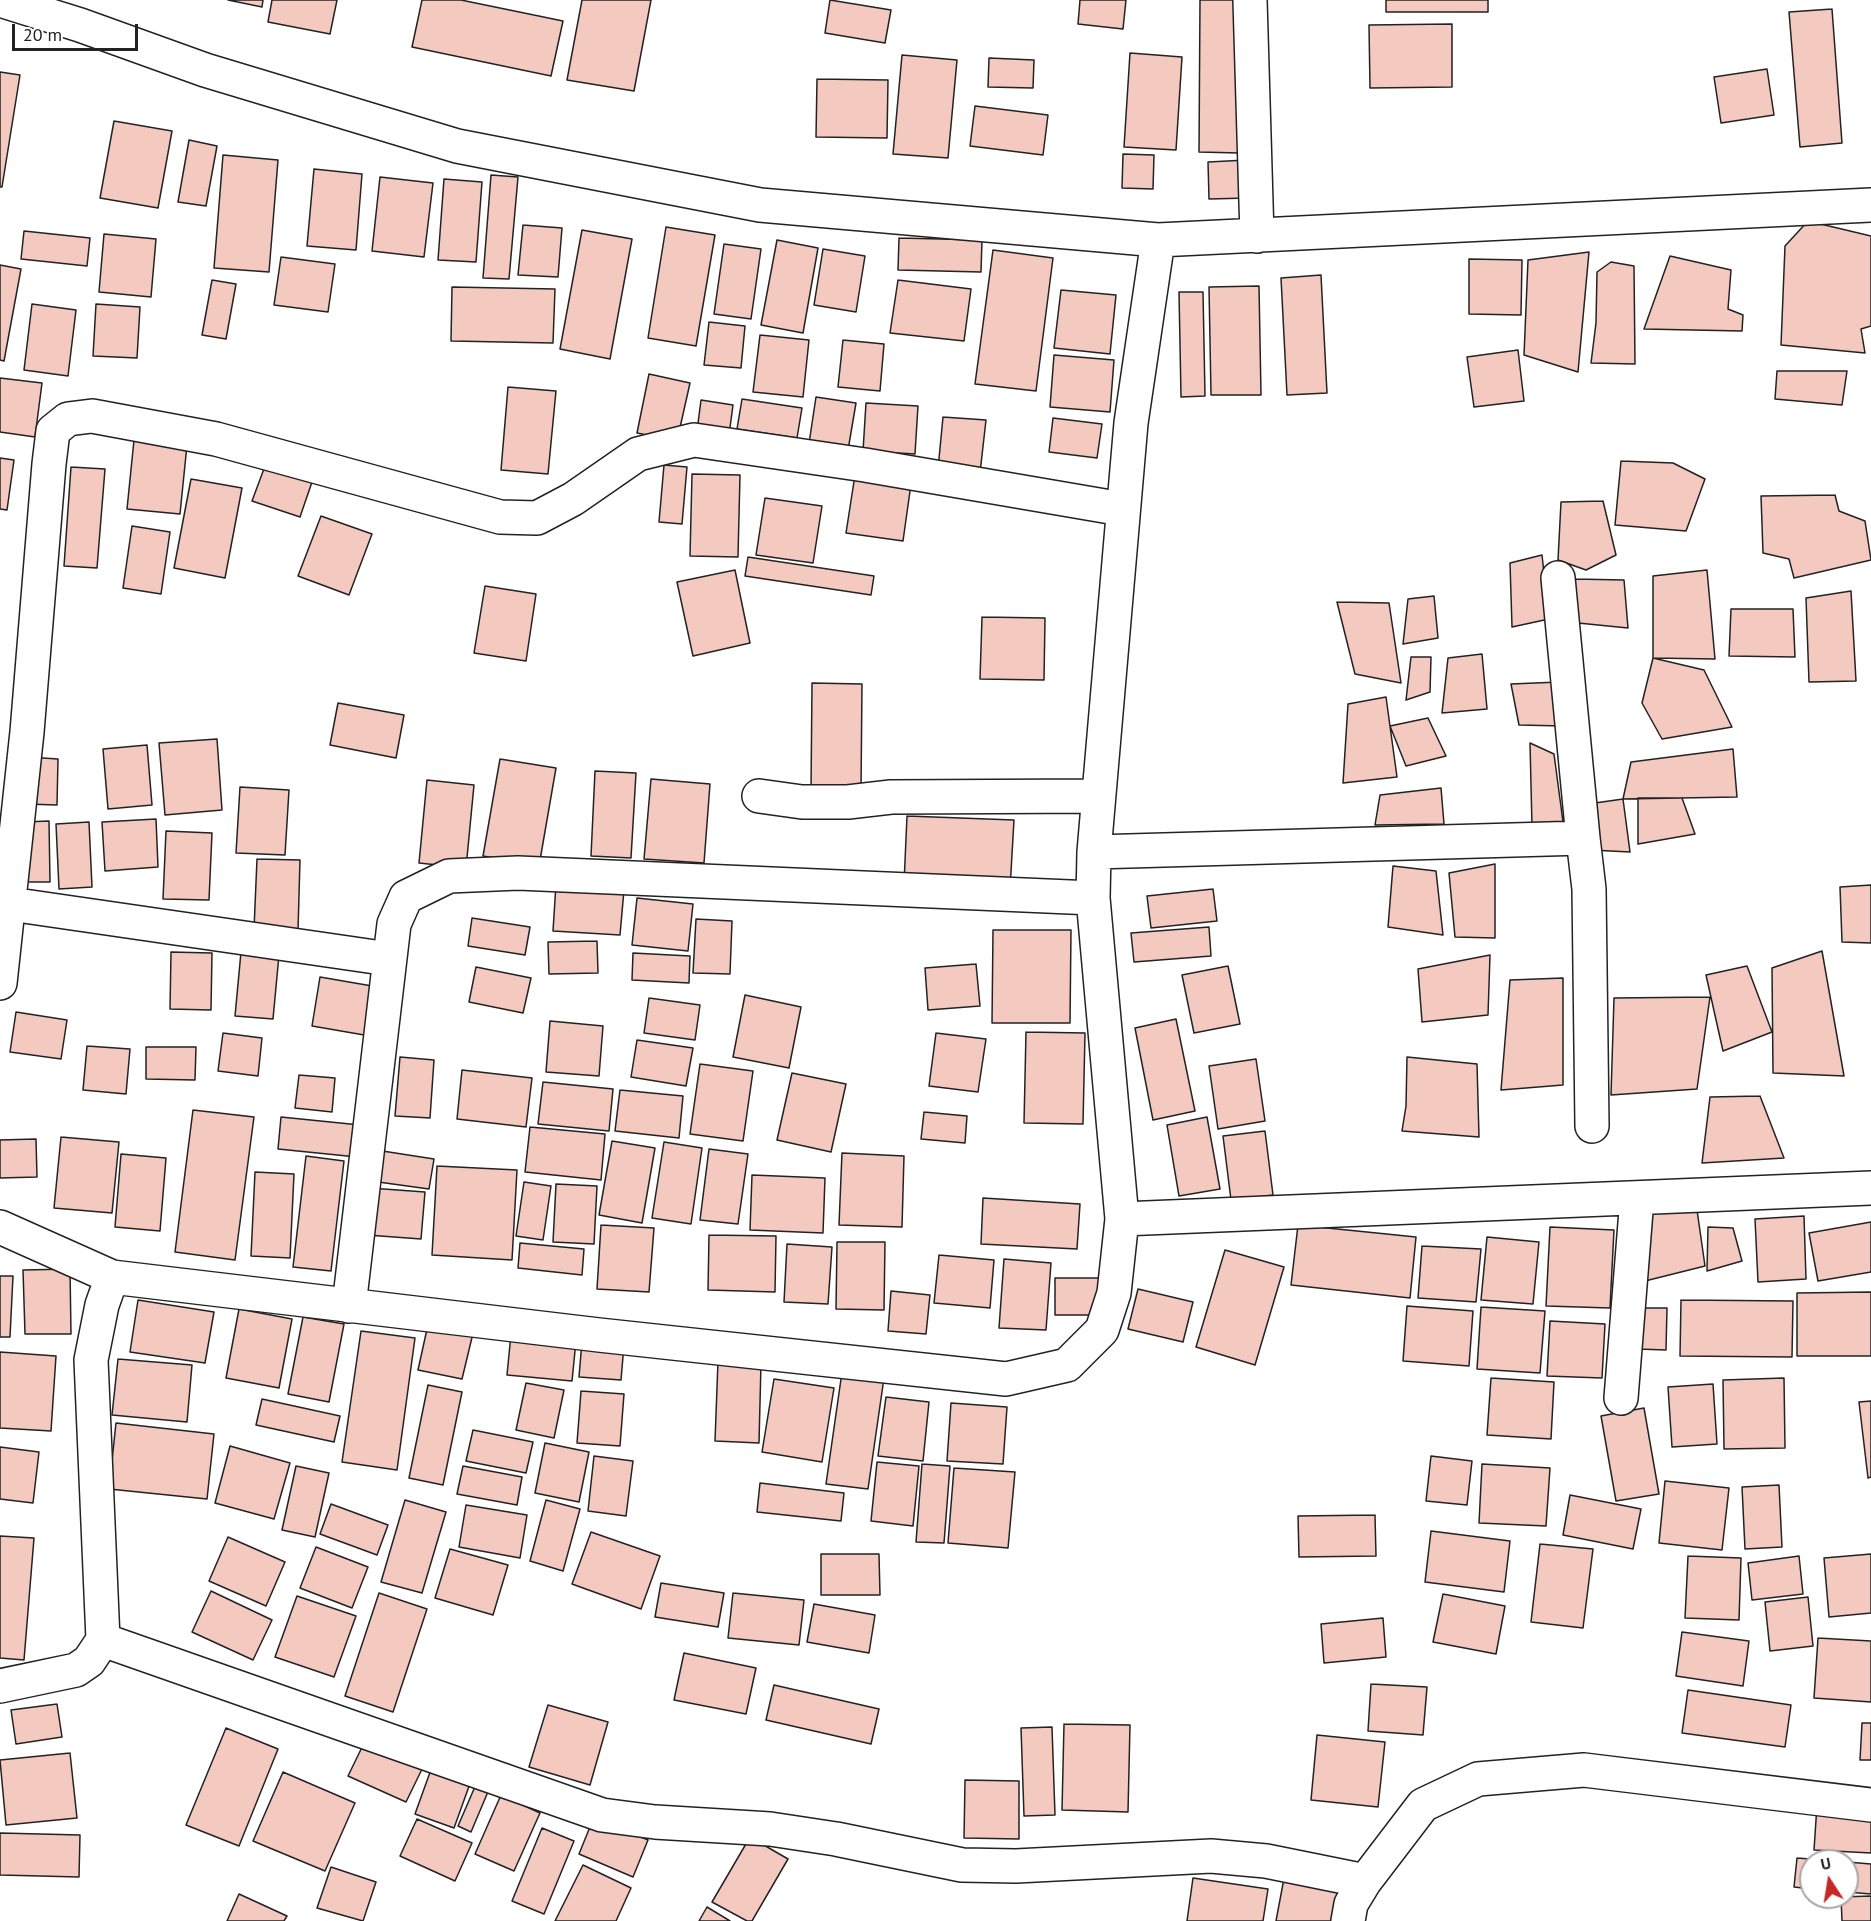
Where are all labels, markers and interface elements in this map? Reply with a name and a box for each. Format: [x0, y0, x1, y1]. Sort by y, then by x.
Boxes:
scale bar [15, 12, 141, 50]
text: 20 m [23, 23, 62, 46]
north arrow [1799, 1849, 1859, 1909]
text: U [1819, 1853, 1833, 1874]

